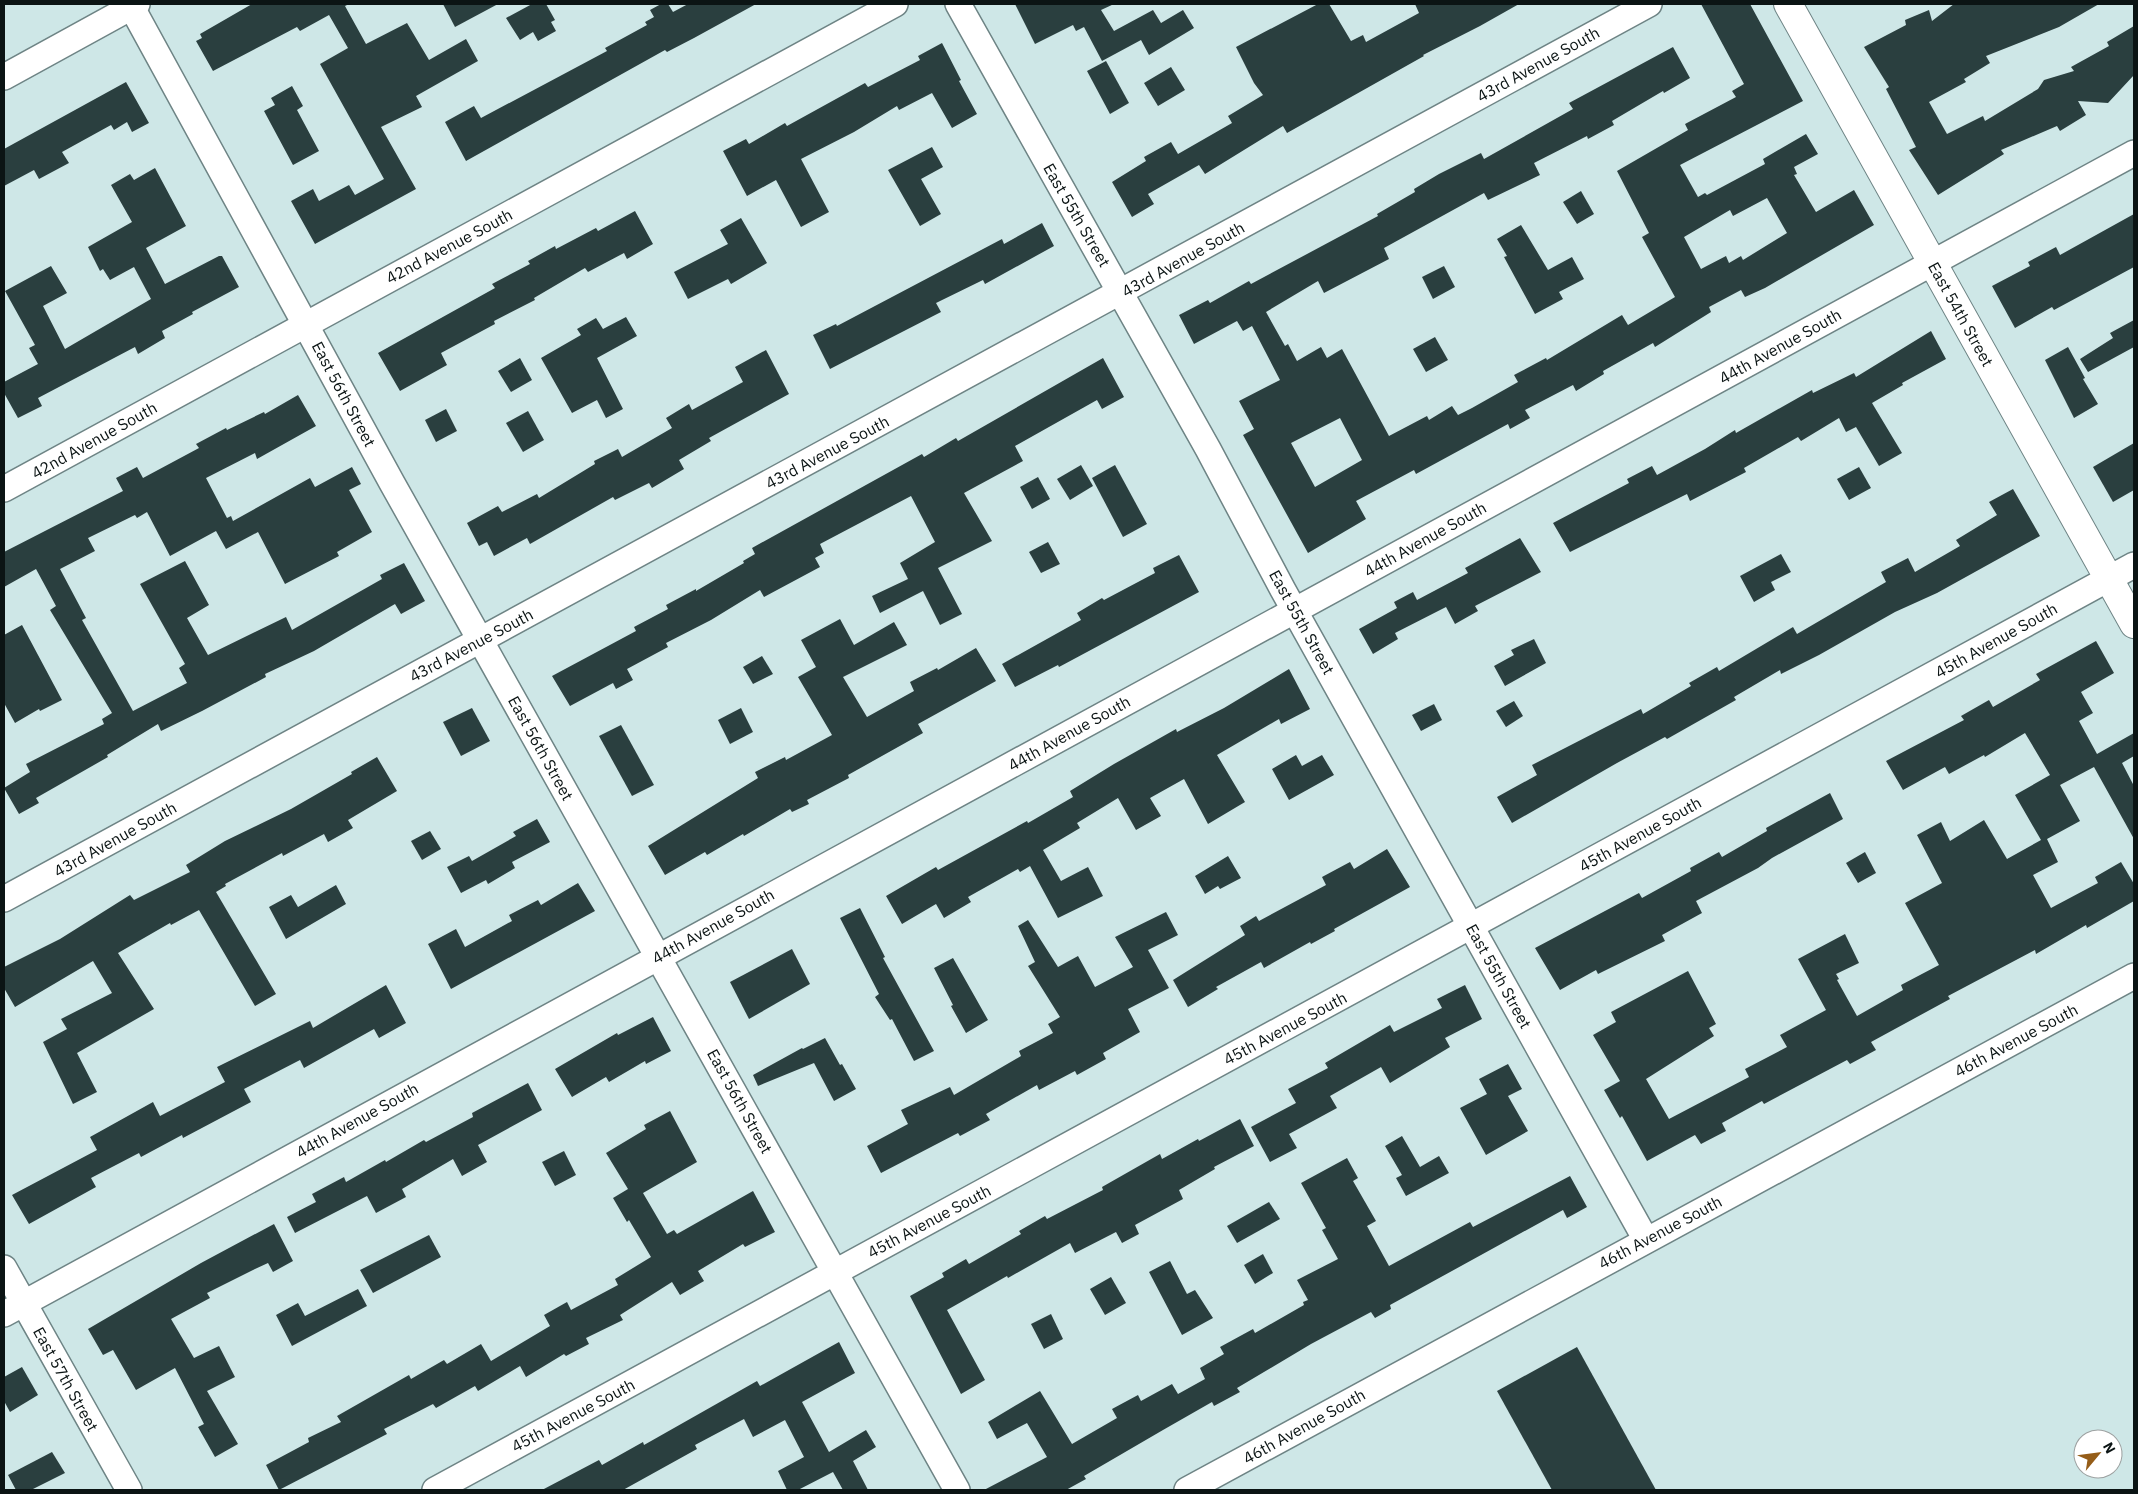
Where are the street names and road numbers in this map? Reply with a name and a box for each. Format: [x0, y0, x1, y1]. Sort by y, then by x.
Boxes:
street label: 43rd Avenue South [1473, 22, 1603, 106]
street label: East 55th Street [1039, 160, 1115, 270]
street label: 42nd Avenue South [382, 204, 516, 288]
street label: 43rd Avenue South [1118, 217, 1248, 301]
street label: East 54th Street [1924, 258, 1998, 370]
street label: 44th Avenue South [1715, 304, 1845, 388]
street label: East 56th Street [308, 338, 380, 450]
street label: 42nd Avenue South [28, 397, 160, 483]
street label: 43rd Avenue South [762, 411, 892, 493]
street label: 44th Avenue South [1360, 497, 1490, 581]
street label: East 55th Street [1265, 566, 1339, 678]
street label: 45th Avenue South [1931, 598, 2061, 682]
street label: 43rd Avenue South [406, 604, 536, 686]
street label: 44th Avenue South [1004, 691, 1134, 775]
street label: East 56th Street [504, 692, 578, 804]
street label: 45th Avenue South [1575, 792, 1705, 876]
street label: 43rd Avenue South [50, 797, 180, 881]
street label: 44th Avenue South [648, 884, 778, 968]
street label: East 55th Street [1462, 920, 1536, 1032]
street label: 45th Avenue South [1220, 987, 1350, 1069]
street label: 46th Avenue South [1951, 999, 2081, 1081]
street label: East 56th Street [703, 1045, 777, 1157]
street label: 44th Avenue South [292, 1078, 422, 1162]
street label: 45th Avenue South [864, 1180, 994, 1262]
street label: 46th Avenue South [1595, 1191, 1725, 1273]
street label: East 57th Street [29, 1323, 103, 1435]
street label: 45th Avenue South [508, 1374, 638, 1456]
street label: 46th Avenue South [1239, 1384, 1369, 1468]

